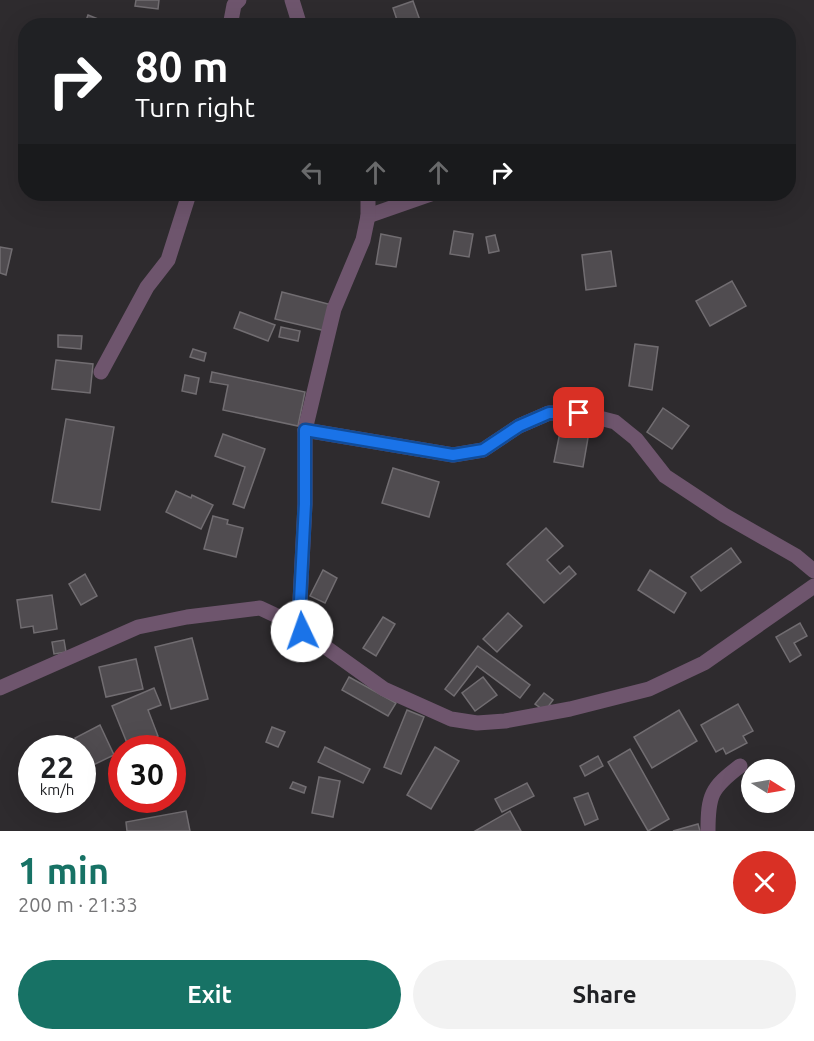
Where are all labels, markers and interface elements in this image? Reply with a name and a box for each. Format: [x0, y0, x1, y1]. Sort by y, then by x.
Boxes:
icon: right [36, 42, 114, 120]
text: 80 m [135, 43, 229, 90]
text: Turn right [135, 92, 255, 122]
icon: left [296, 156, 329, 189]
icon: ahead [359, 156, 392, 189]
icon: ahead [422, 156, 455, 189]
icon: right [485, 156, 518, 189]
pin [553, 387, 604, 438]
icon: arrive [562, 396, 595, 429]
position arrow [270, 599, 334, 663]
speed limit sign: 30 [108, 735, 186, 813]
text: 22 [40, 750, 74, 784]
north arrow [741, 759, 795, 813]
map controls [741, 759, 795, 813]
text: km/h [40, 781, 74, 798]
text: 1 min [18, 850, 109, 891]
button: close [733, 851, 796, 914]
text: 200 m · 21:33 [18, 893, 138, 916]
button: Exit [18, 960, 401, 1029]
button: Share [413, 960, 796, 1029]

